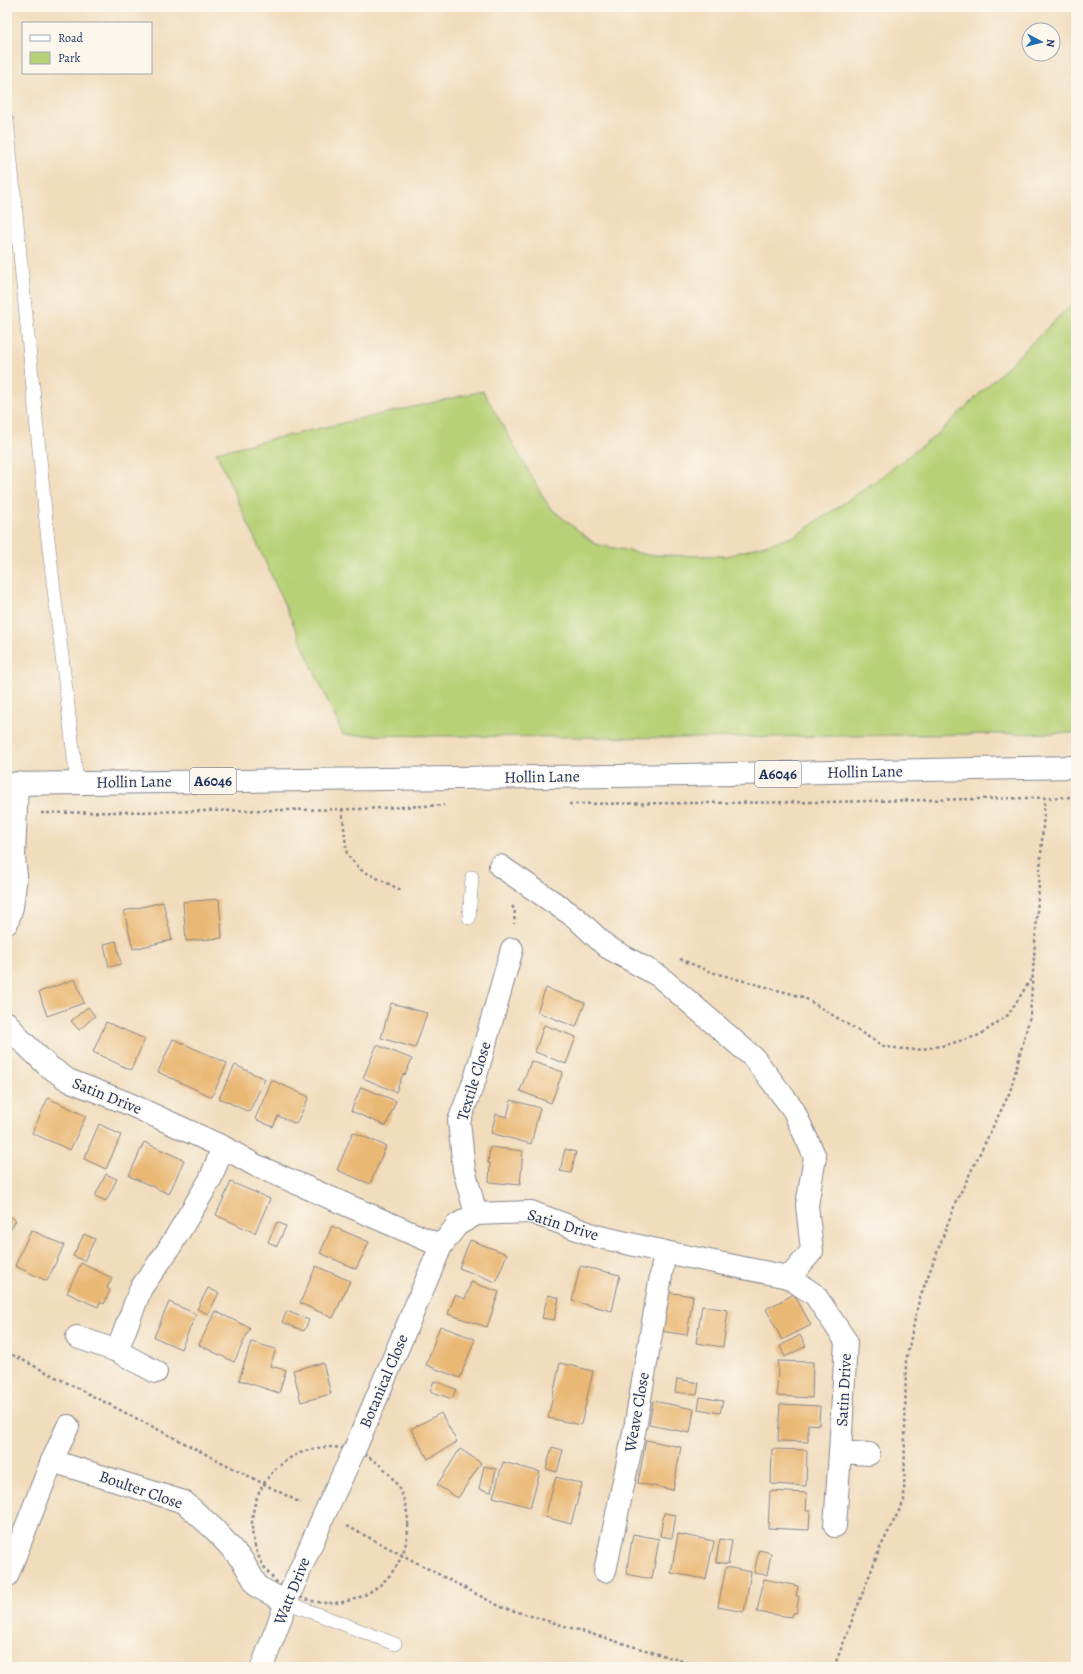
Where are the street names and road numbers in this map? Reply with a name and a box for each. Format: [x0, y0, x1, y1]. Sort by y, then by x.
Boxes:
street label: Hollin Lane [827, 760, 903, 784]
road number: A6046 [755, 761, 801, 787]
street label: Hollin Lane [504, 765, 580, 789]
road number: A6046 [190, 768, 236, 794]
street label: Hollin Lane [96, 770, 172, 794]
street label: Textile Close [452, 1039, 496, 1123]
street label: Satin Drive [69, 1072, 145, 1120]
street label: Satin Drive [525, 1204, 601, 1246]
street label: Botanical Close [354, 1331, 414, 1431]
street label: Satin Drive [831, 1353, 857, 1427]
street label: Weave Close [619, 1370, 655, 1455]
street label: Boulter Close [96, 1465, 186, 1515]
street label: Watt Drive [268, 1554, 315, 1629]

